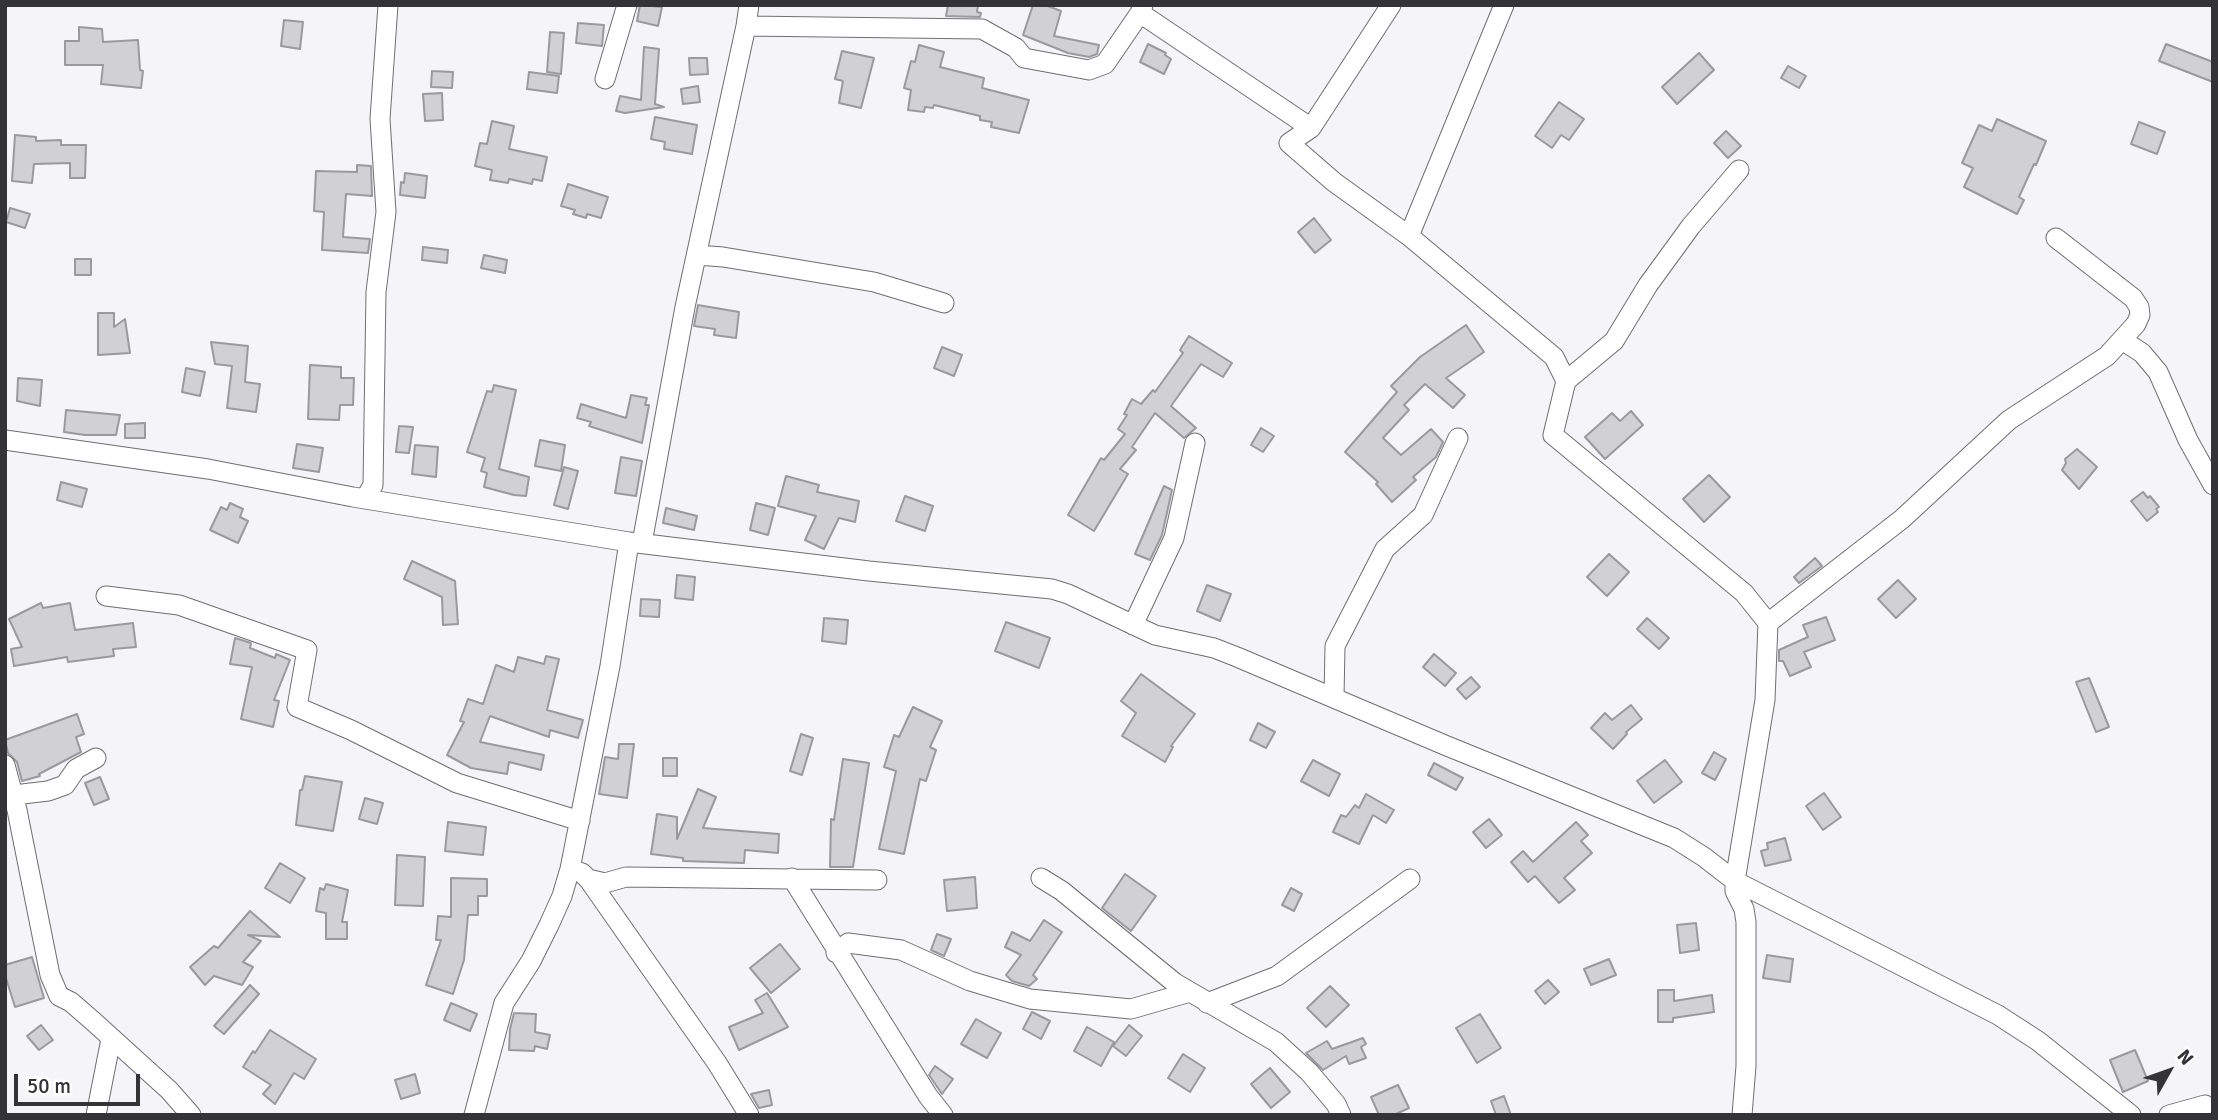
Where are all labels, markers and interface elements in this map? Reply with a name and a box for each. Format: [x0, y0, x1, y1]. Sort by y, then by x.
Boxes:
north arrow [2134, 1036, 2204, 1106]
text: N [2172, 1045, 2199, 1070]
scale bar [18, 1060, 144, 1104]
text: 50 m [27, 1073, 71, 1099]

